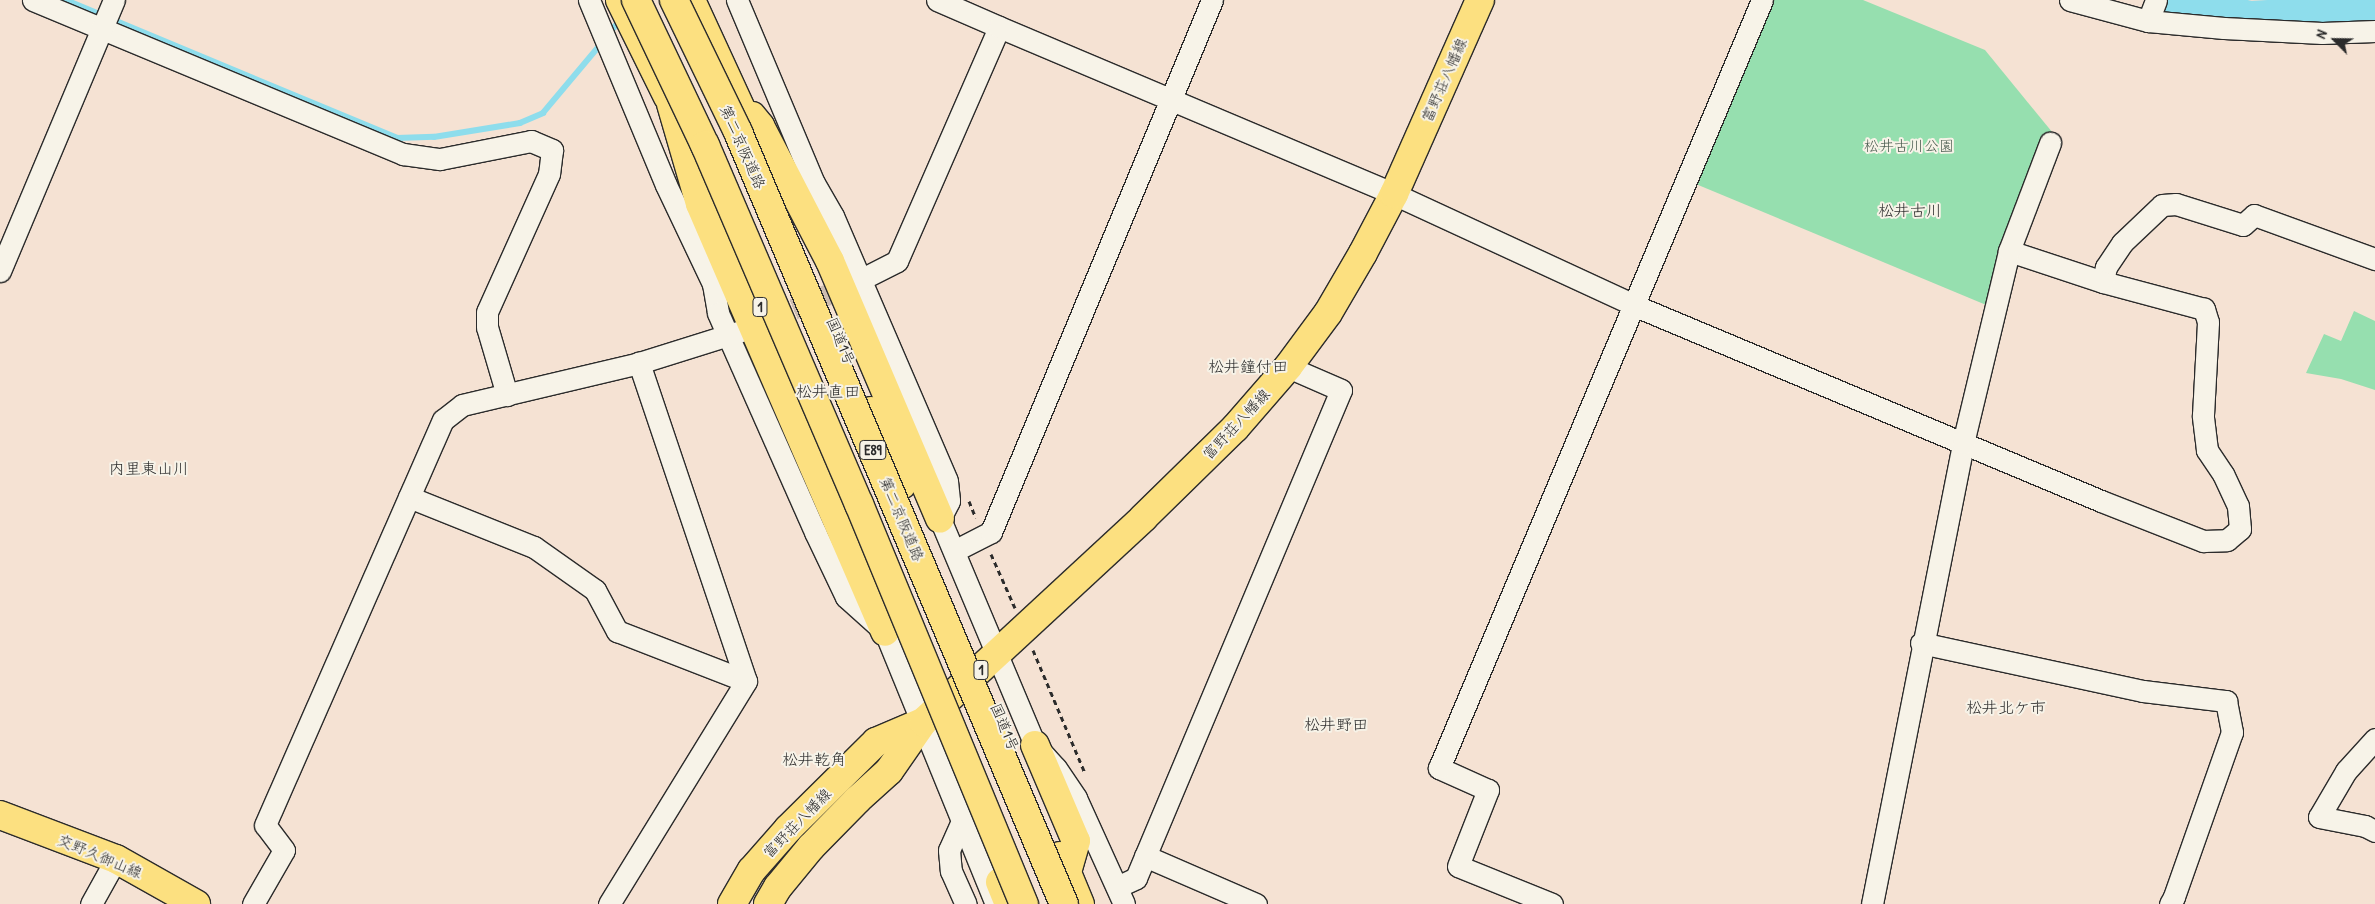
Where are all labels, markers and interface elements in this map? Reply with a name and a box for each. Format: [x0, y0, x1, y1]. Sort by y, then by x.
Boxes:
north arrow [2310, 15, 2360, 65]
text: N [2311, 27, 2331, 41]
street label: 富野荘八幡線 [1417, 35, 1471, 125]
street label: 第二京阪道路 [716, 102, 770, 192]
park label: 松井古川公園 [1864, 137, 1954, 155]
district label: 松井古川 [1878, 200, 1942, 220]
road number: 1 [751, 296, 769, 318]
street label: 国道1号 [823, 314, 859, 368]
district label: 松井鐘付田 [1208, 356, 1288, 376]
district label: 松井直田 [796, 381, 860, 401]
street label: 富野荘八幡線 [1199, 385, 1273, 463]
road number: E89 [859, 438, 887, 462]
district label: 内里東山川 [109, 458, 189, 478]
street label: 第二京阪道路 [876, 474, 928, 564]
road number: 1 [972, 658, 990, 682]
district label: 松井北ケ市 [1966, 697, 2046, 717]
street label: 国道1号 [987, 700, 1023, 754]
district label: 松井野田 [1304, 714, 1368, 734]
district label: 松井乾角 [782, 749, 846, 769]
street label: 富野荘八幡線 [759, 784, 835, 862]
street label: 交野久御山線 [55, 830, 145, 882]

